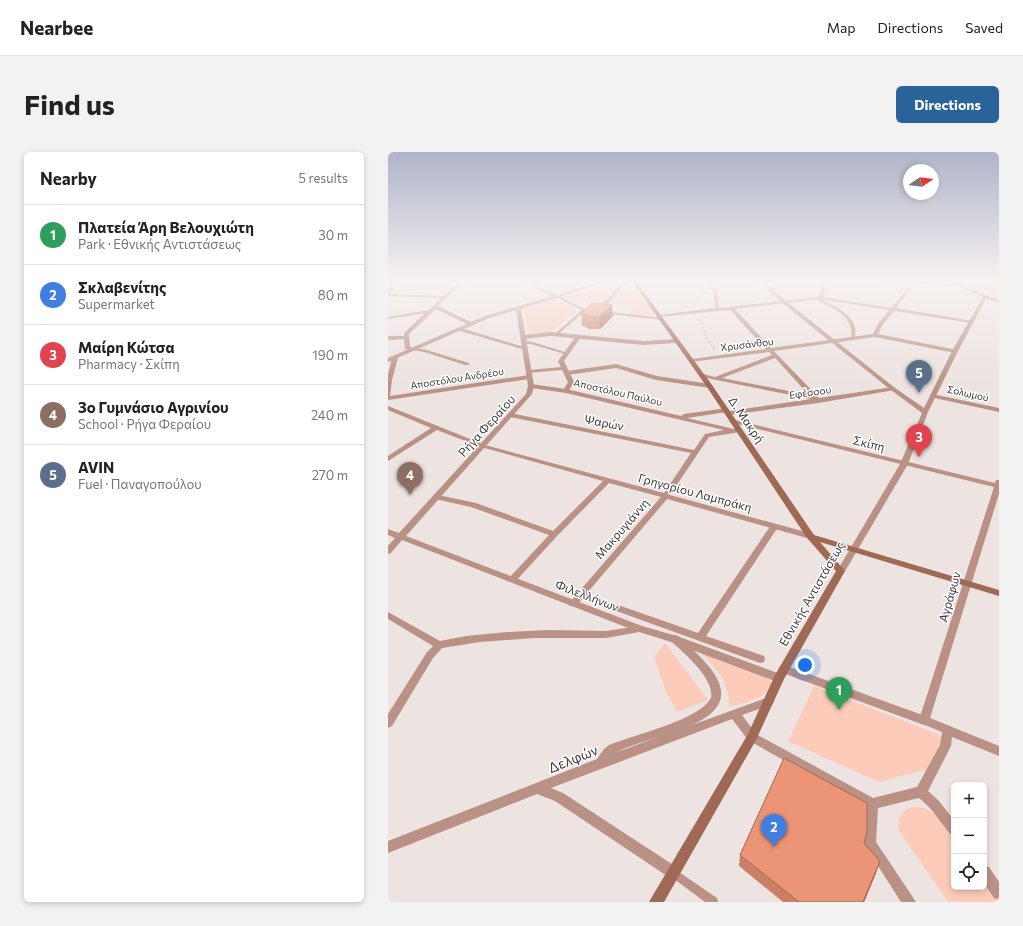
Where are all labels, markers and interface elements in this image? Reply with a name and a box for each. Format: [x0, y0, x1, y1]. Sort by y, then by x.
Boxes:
text: Nearbee [20, 16, 93, 39]
text: Map [827, 19, 856, 36]
text: Directions [878, 19, 943, 36]
text: Saved [965, 19, 1003, 36]
button: Directions [896, 86, 999, 123]
text: Find us [24, 87, 115, 121]
north arrow [903, 164, 939, 200]
text: Nearby [40, 168, 97, 189]
text: 5 results [298, 170, 348, 186]
text: Πλατεία Άρη Βελουχιώτη [78, 218, 254, 236]
text: 1 [50, 227, 56, 243]
text: 30 m [318, 227, 348, 243]
text: Park · Εθνικής Αντιστάσεως [78, 236, 241, 252]
text: Σκλαβενίτης [78, 278, 166, 296]
text: 2 [49, 287, 57, 303]
text: 80 m [318, 287, 348, 303]
text: Supermarket [78, 296, 155, 312]
street label: Χρυσάνθου [720, 335, 775, 353]
text: Μαίρη Κώτσα [78, 338, 175, 356]
text: 3 [49, 347, 57, 363]
text: 190 m [312, 347, 348, 363]
text: Pharmacy · Σκίπη [78, 356, 180, 372]
pin: 5 [906, 360, 932, 393]
street label: Αποστόλου Ανδρέου [409, 365, 505, 391]
street label: Αποστόλου Παύλου [573, 376, 664, 408]
street label: Εφέσσου [788, 383, 832, 401]
street label: Σολωμού [946, 383, 990, 403]
street label: Ρήγα Φεραίου [455, 391, 518, 459]
street label: Δ. Μακρή [726, 394, 767, 445]
text: 3ο Γυμνάσιο Αγρινίου [78, 398, 229, 416]
text: 4 [49, 407, 57, 423]
text: 240 m [311, 407, 348, 423]
street label: Ψαρών [583, 411, 625, 433]
text: School · Ρήγα Φεραίου [78, 416, 211, 432]
pin: 3 [906, 424, 932, 457]
street label: Σκίπη [852, 432, 886, 454]
text: AVIN [78, 458, 114, 476]
pin: 4 [397, 462, 423, 495]
text: 5 [49, 467, 57, 483]
text: 270 m [312, 467, 348, 483]
street label: Γρηγορίου Λαμπράκη [637, 470, 754, 514]
text: Fuel · Παναγοπούλου [78, 476, 202, 492]
street label: Μακρυγιάννη [591, 495, 651, 561]
street label: Εθνικής Αντιστάσεως [776, 539, 847, 648]
street label: Αγράφων [935, 570, 963, 624]
street label: Φιλελλήνων [554, 577, 621, 614]
your location [795, 655, 815, 675]
pin: 1 [826, 677, 852, 710]
street label: Δελφών [546, 741, 600, 776]
map controls [951, 782, 987, 890]
button: + [951, 782, 987, 818]
pin: 2 [761, 814, 787, 847]
button: − [951, 818, 987, 854]
button: locate [951, 854, 987, 890]

